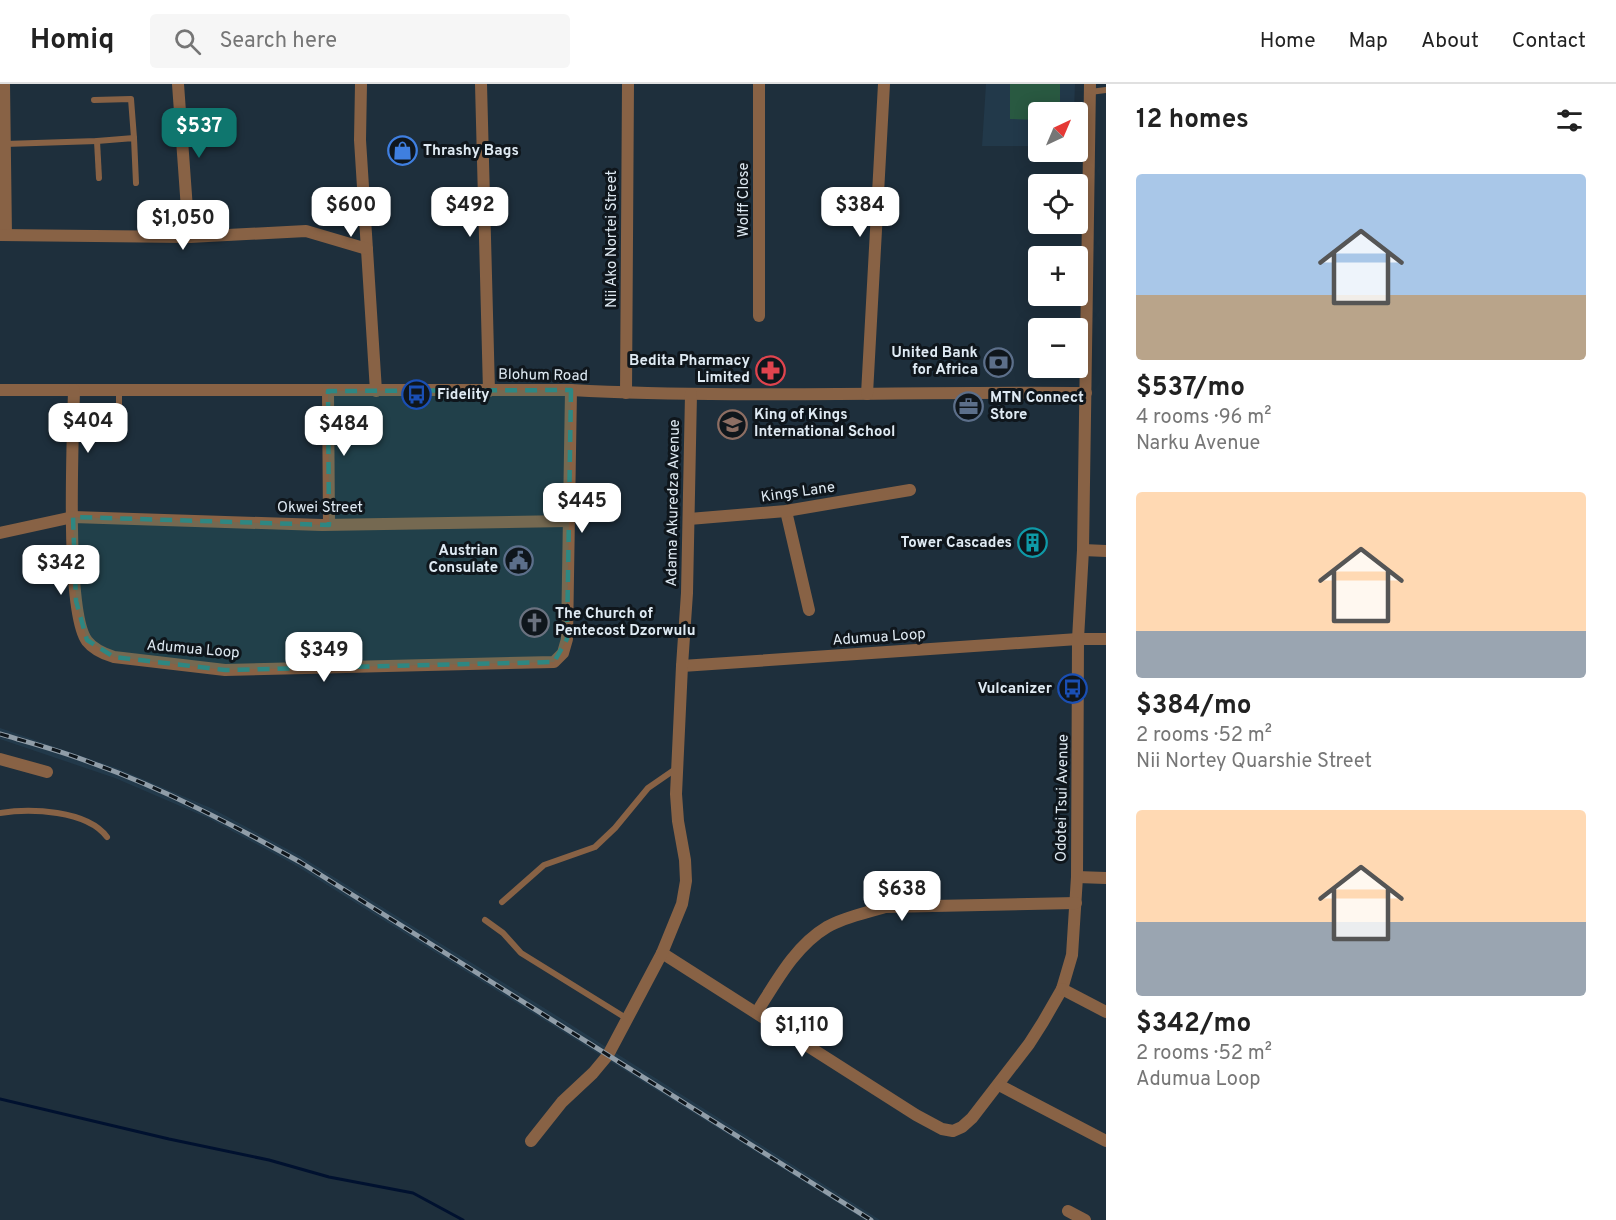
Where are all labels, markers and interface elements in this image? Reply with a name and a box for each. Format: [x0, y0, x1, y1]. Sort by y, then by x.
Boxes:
search box [150, 14, 570, 68]
text: Homiq [30, 23, 114, 59]
icon: search [171, 25, 204, 58]
text: Search here [219, 28, 337, 55]
text: Home [1260, 28, 1316, 55]
text: Map [1349, 28, 1388, 55]
text: About [1421, 28, 1479, 55]
text: Contact [1512, 28, 1586, 55]
north arrow [1028, 102, 1088, 162]
map controls [1028, 102, 1088, 378]
text: 12 homes [1136, 104, 1249, 137]
icon: filters [1553, 104, 1586, 137]
pin: $537 [163, 108, 235, 159]
text: $537 [176, 114, 222, 140]
shop icon: Thrashy Bags [386, 135, 418, 167]
place label: Thrashy Bags [423, 142, 519, 161]
street label: Wolff Close [735, 162, 754, 238]
street label: Nii Ako Nortei Street [603, 170, 622, 308]
button: locate [1028, 174, 1088, 234]
pin: $600 [315, 187, 387, 238]
pin: $492 [434, 187, 506, 238]
pin: $384 [824, 187, 896, 238]
text: $600 [326, 193, 376, 219]
text: $492 [445, 193, 495, 219]
text: $384 [835, 193, 885, 219]
pin: $1,050 [134, 200, 232, 251]
text: $1,050 [151, 206, 215, 232]
icon: home [1307, 213, 1415, 321]
button: + [1028, 246, 1088, 306]
button: − [1028, 318, 1088, 378]
place label: United Bank for Africa [891, 344, 978, 380]
bank icon: United Bank for Africa [983, 346, 1015, 378]
place label: Bedita Pharmacy Limited [629, 352, 750, 388]
pharmacy icon: Bedita Pharmacy Limited [755, 354, 787, 386]
street label: Blohum Road [498, 366, 588, 386]
text: $537/mo [1136, 372, 1245, 405]
bus stop icon: Fidelity [400, 379, 432, 411]
place label: Fidelity [437, 386, 490, 405]
place label: MTN Connect Store [990, 389, 1084, 425]
office icon: MTN Connect Store [953, 391, 985, 423]
pin: $404 [52, 403, 124, 454]
text: 4 rooms · 96 m² [1136, 405, 1271, 431]
pin: $484 [308, 406, 380, 457]
place label: King of Kings International School [754, 406, 895, 442]
school or university icon: King of Kings International School [717, 408, 749, 440]
text: $404 [63, 409, 113, 435]
text: $484 [319, 412, 369, 438]
street label: Adama Akuredza Avenue [663, 419, 685, 587]
text: Narku Avenue [1136, 431, 1260, 457]
street label: Kings Lane [760, 478, 836, 508]
pin: $445 [546, 483, 618, 534]
text: $445 [557, 489, 607, 515]
street label: Okwei Street [277, 499, 363, 518]
building icon: Tower Cascades [1017, 527, 1049, 559]
icon: home [1307, 531, 1415, 639]
place label: Tower Cascades [900, 534, 1012, 553]
place label: Austrian Consulate [428, 542, 498, 578]
public building icon: Austrian Consulate [503, 544, 535, 576]
pin: $342 [25, 545, 97, 596]
text: $342 [36, 551, 86, 577]
place label: The Church of Pentecost Dzorwulu [555, 605, 696, 641]
church icon: The Church of Pentecost Dzorwulu [518, 607, 550, 639]
street label: Adumua Loop [832, 625, 926, 651]
pin: $349 [288, 632, 360, 683]
street label: Adumua Loop [146, 636, 240, 664]
text: $349 [299, 638, 349, 664]
bus stop icon: Vulcanizer [1057, 673, 1089, 705]
place label: Vulcanizer [978, 680, 1053, 699]
text: $384/mo [1136, 690, 1252, 723]
text: 2 rooms · 52 m² [1136, 723, 1272, 749]
street label: Odotei Tsui Avenue [1052, 734, 1074, 862]
text: Nii Nortey Quarshie Street [1136, 749, 1372, 775]
icon: home [1307, 849, 1415, 957]
pin: $638 [866, 871, 938, 922]
text: $638 [878, 877, 926, 903]
pin: $1,110 [753, 1007, 851, 1058]
text: $342/mo [1136, 1008, 1251, 1041]
text: $1,110 [775, 1013, 829, 1039]
text: 2 rooms · 52 m² [1136, 1041, 1272, 1067]
text: Adumua Loop [1136, 1067, 1261, 1093]

